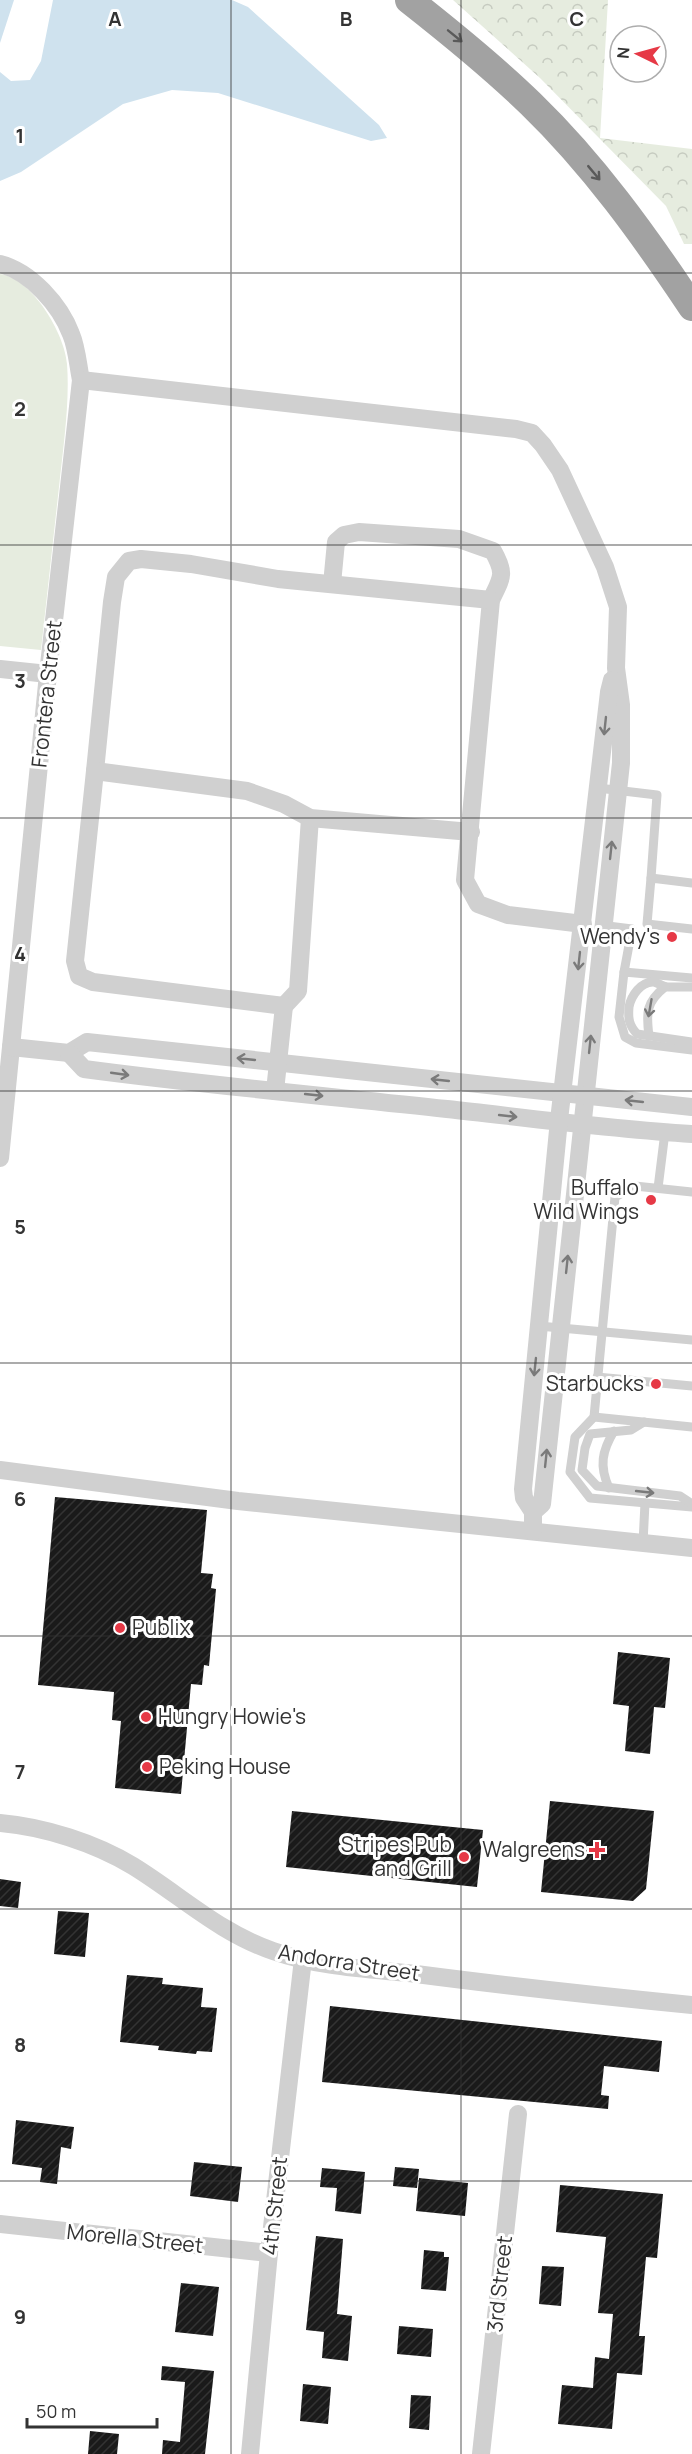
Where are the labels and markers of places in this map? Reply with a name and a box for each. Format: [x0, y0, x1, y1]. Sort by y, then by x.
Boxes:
place label: Wendy's [580, 922, 660, 950]
marker: Wendy's [665, 930, 679, 944]
place label: Buffalo Wild Wings [533, 1173, 639, 1225]
marker: Buffalo Wild Wings [644, 1193, 658, 1207]
place label: Starbucks [546, 1369, 644, 1397]
marker: Starbucks [649, 1377, 663, 1391]
place label: Publix [132, 1613, 190, 1641]
marker: Publix [113, 1621, 127, 1635]
place label: Hungry Howie's [158, 1702, 306, 1730]
marker: Hungry Howie's [139, 1710, 153, 1724]
place label: Peking House [159, 1752, 291, 1780]
marker: Peking House [140, 1760, 154, 1774]
place label: Stripes Pub and Grill [341, 1830, 452, 1882]
place label: Walgreens [482, 1835, 585, 1863]
marker: Walgreens [590, 1843, 604, 1857]
marker: Stripes Pub and Grill [457, 1850, 471, 1864]

